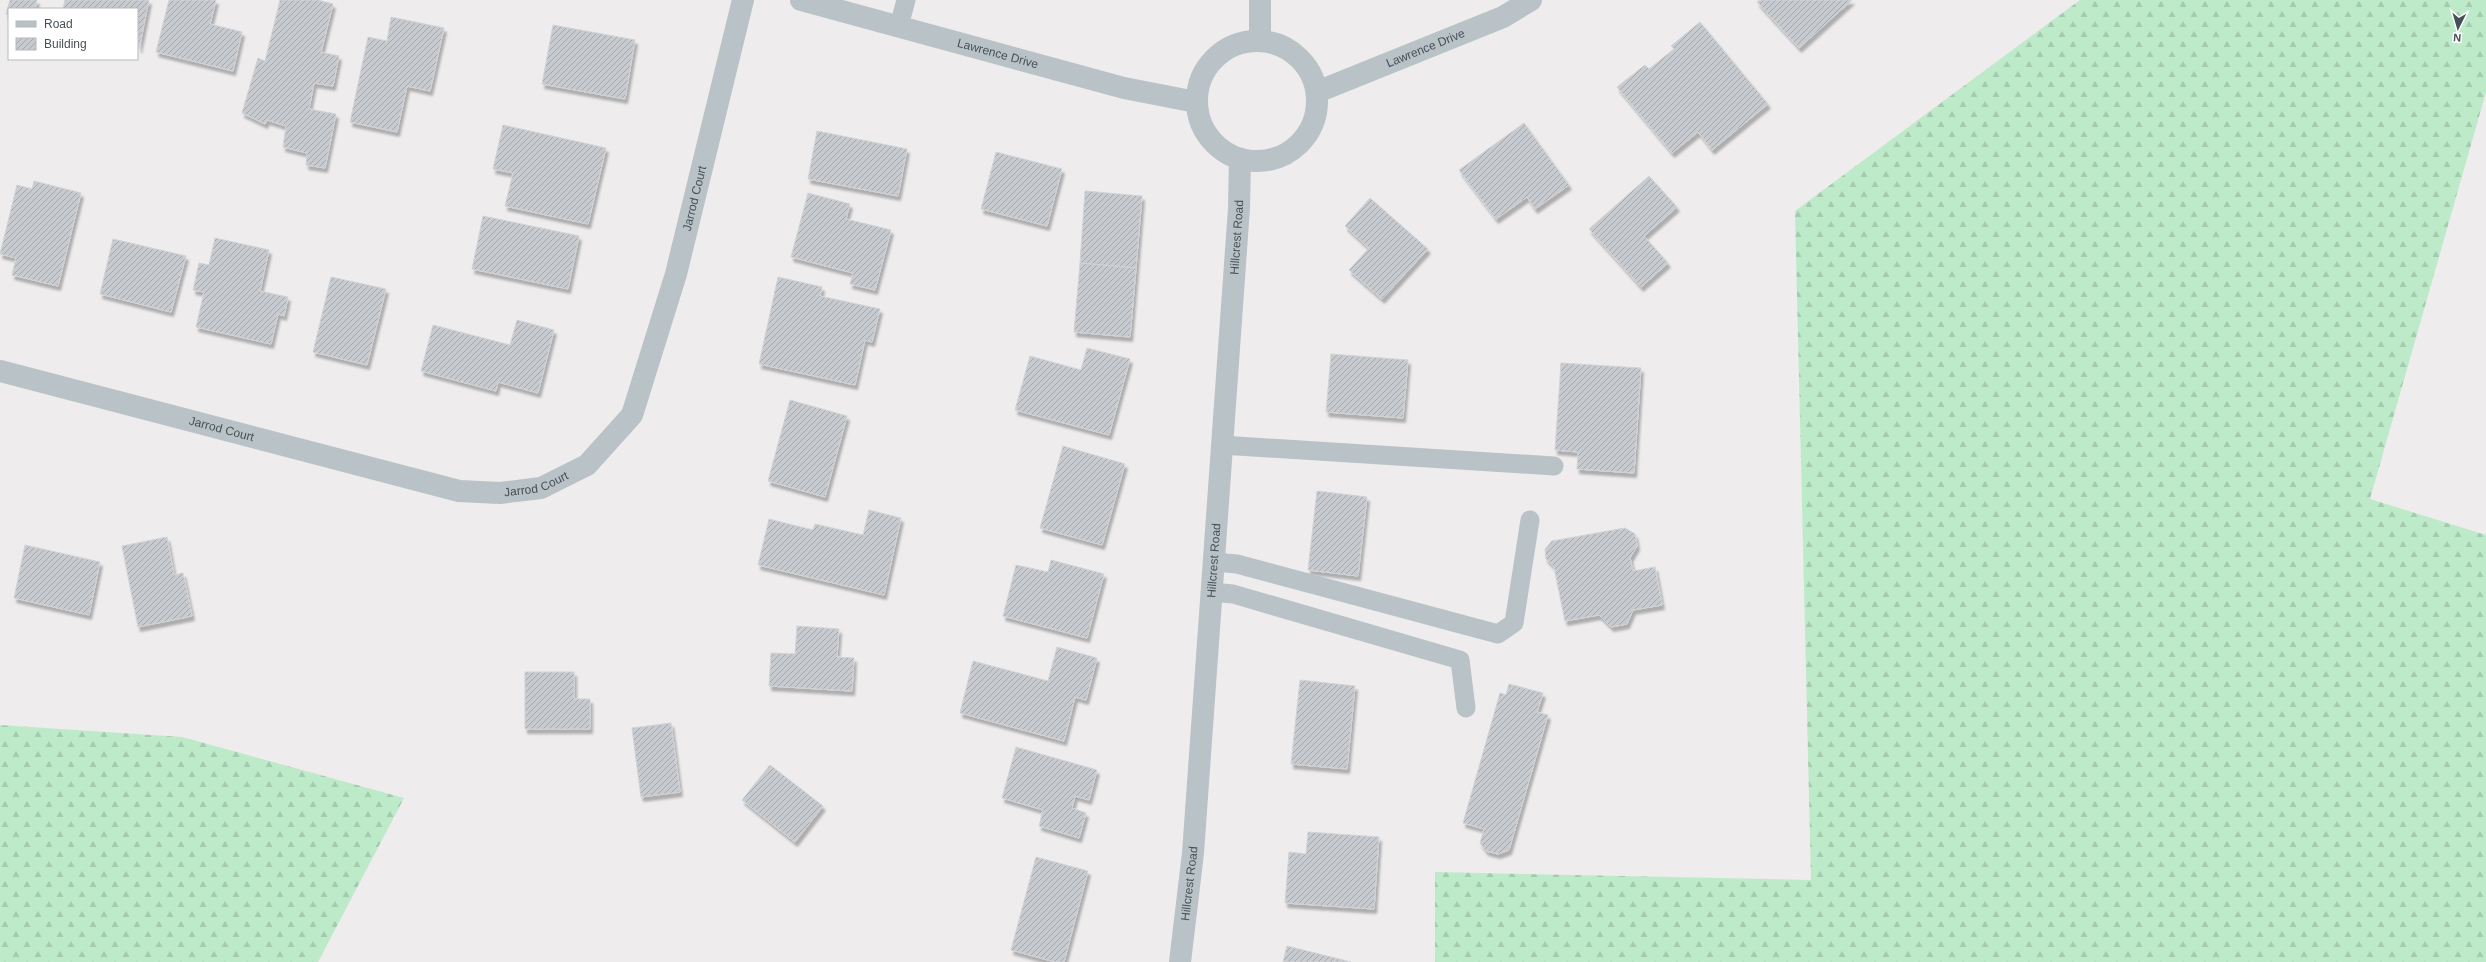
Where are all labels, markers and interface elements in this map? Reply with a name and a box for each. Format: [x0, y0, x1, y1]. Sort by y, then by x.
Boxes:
legend [8, 8, 138, 60]
north arrow [2438, 8, 2478, 48]
text: Road [44, 17, 73, 31]
street label: Lawrence Drive [1384, 26, 1467, 70]
text: N [2453, 32, 2462, 44]
street label: Lawrence Drive [956, 36, 1040, 71]
text: Building [44, 37, 87, 51]
street label: Jarrod Court [680, 164, 709, 233]
street label: Hillcrest Road [1227, 200, 1246, 275]
street label: Jarrod Court [187, 414, 256, 444]
street label: Jarrod Court [503, 468, 571, 499]
street label: Hillcrest Road [1204, 523, 1224, 598]
street label: Hillcrest Road [1178, 846, 1200, 922]

